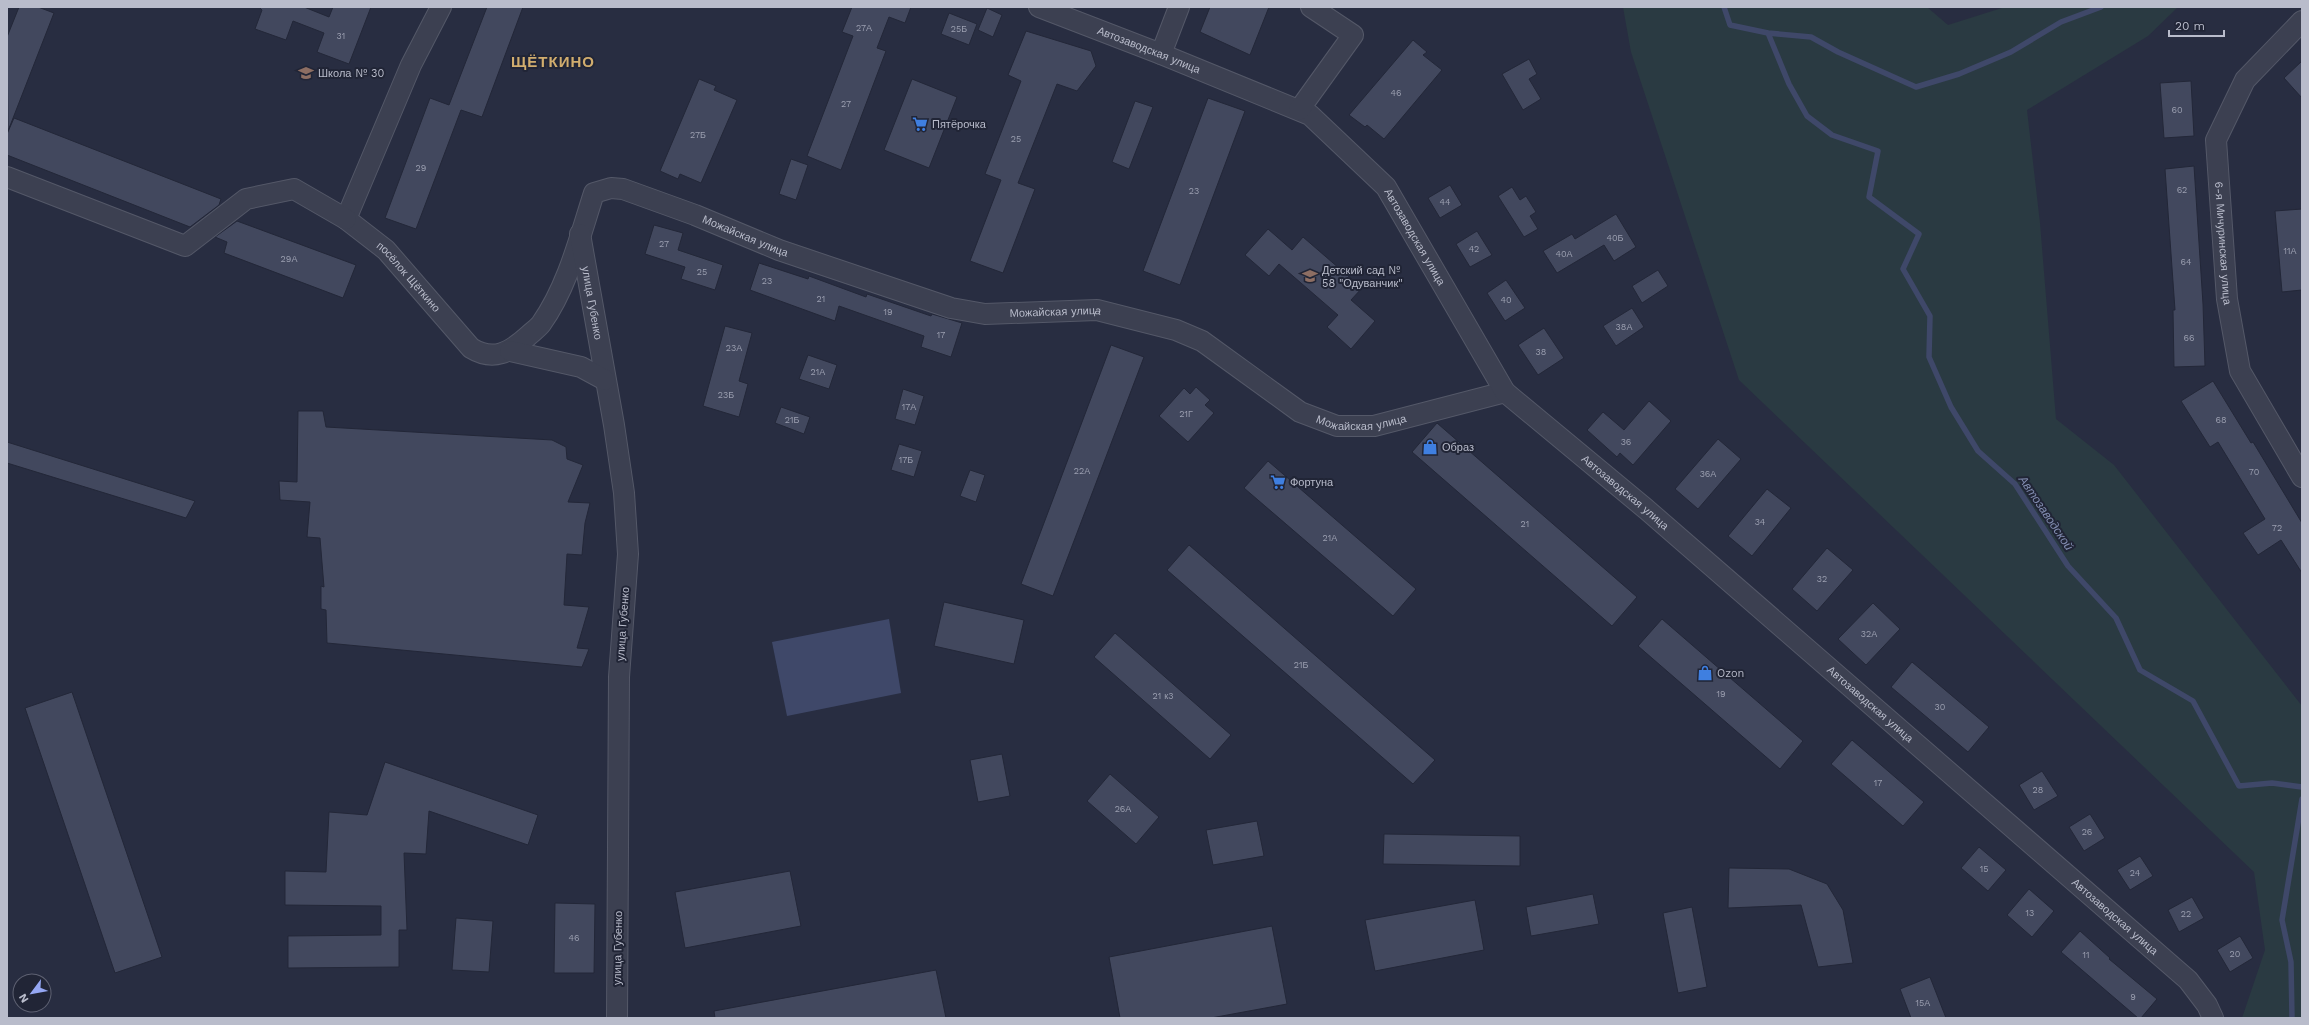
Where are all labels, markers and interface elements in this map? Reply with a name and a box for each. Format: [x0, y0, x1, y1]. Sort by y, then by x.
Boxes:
scale bar [2169, 12, 2224, 38]
text: 20 m [2175, 19, 2205, 33]
house number: 27А [856, 23, 872, 33]
house number: 25Б [951, 24, 967, 34]
street label: Автозаводская улица [1096, 24, 1203, 76]
house number: 31 [337, 31, 345, 41]
district label: ЩЁТКИНО [511, 53, 595, 71]
school or university icon: Школа № 30 [297, 64, 315, 82]
place label: Школа № 30 [318, 67, 384, 80]
house number: 46 [1391, 88, 1401, 98]
house number: 27 [841, 99, 851, 109]
house number: 60 [2171, 105, 2183, 115]
supermarket icon: Пятёрочка [911, 115, 929, 133]
place label: Пятёрочка [932, 118, 987, 131]
house number: 27Б [690, 130, 706, 140]
house number: 25 [1011, 134, 1021, 144]
house number: 29 [416, 163, 426, 173]
street label: 6-я Мичуринская улица [2212, 181, 2235, 307]
house number: 62 [2177, 185, 2187, 195]
house number: 23 [1189, 186, 1199, 196]
street label: Автозаводская улица [1382, 186, 1449, 288]
house number: 44 [1440, 197, 1451, 207]
street label: Можайская улица [701, 212, 791, 259]
house number: 40Б [1606, 233, 1624, 243]
street label: посёлок Щёткино [374, 239, 443, 315]
house number: 27 [659, 239, 669, 249]
house number: 42 [1469, 244, 1479, 254]
house number: 11А [2283, 246, 2297, 256]
house number: 40А [1555, 249, 1573, 259]
house number: 29А [281, 254, 297, 264]
house number: 64 [2181, 257, 2192, 267]
place label: Детский сад № 58 "Одуванчик" [1322, 264, 1403, 290]
street label: улица Губенко [579, 265, 605, 341]
house number: 25 [697, 267, 707, 277]
school or university icon: Детский сад № 58 "Одуванчик" [1301, 267, 1319, 285]
house number: 23 [762, 276, 772, 286]
house number: 21 [817, 294, 825, 304]
house number: 40 [1500, 295, 1512, 305]
street label: Можайская улица [1009, 303, 1104, 320]
house number: 19 [883, 307, 893, 317]
house number: 38А [1616, 322, 1632, 332]
house number: 17 [937, 330, 945, 340]
house number: 66 [2184, 333, 2194, 343]
house number: 23А [726, 343, 742, 353]
house number: 38 [1536, 347, 1546, 357]
house number: 21А [811, 367, 825, 377]
house number: 23Б [718, 390, 734, 400]
house number: 17А [902, 402, 916, 412]
house number: 21Г [1179, 409, 1193, 419]
street label: Можайская улица [1314, 411, 1408, 433]
house number: 21Б [785, 415, 799, 425]
house number: 68 [2215, 415, 2227, 425]
house number: 36 [1621, 437, 1631, 447]
shop icon: Образ [1421, 438, 1439, 456]
place label: Образ [1442, 441, 1474, 454]
street label: Автозаводская улица [1579, 452, 1672, 533]
house number: 17Б [899, 455, 913, 465]
house number: 22А [1074, 466, 1090, 476]
house number: 70 [2249, 467, 2260, 477]
house number: 36А [1700, 469, 1716, 479]
water label: Автозаводской [2015, 472, 2076, 553]
supermarket icon: Фортуна [1269, 473, 1287, 491]
place label: Фортуна [1290, 476, 1334, 489]
house number: 34 [1755, 517, 1766, 527]
house number: 21 [1521, 519, 1529, 529]
house number: 72 [2272, 523, 2282, 533]
house number: 21А [1323, 533, 1337, 543]
house number: 32 [1817, 574, 1827, 584]
street label: улица Губенко [614, 587, 632, 661]
house number: 32А [1861, 629, 1877, 639]
house number: 21Б [1294, 660, 1308, 670]
street label: Автозаводская улица [1825, 663, 1917, 746]
shop icon: Ozon [1696, 664, 1714, 682]
place label: Ozon [1717, 667, 1744, 680]
house number: 19 [1716, 689, 1726, 699]
house number: 21 к3 [1152, 691, 1174, 701]
house number: 30 [1935, 702, 1946, 712]
house number: 17 [1874, 778, 1882, 788]
house number: 28 [2033, 785, 2043, 795]
house number: 26А [1115, 804, 1131, 814]
house number: 26 [2082, 827, 2092, 837]
house number: 15 [1980, 864, 1988, 874]
house number: 24 [2130, 868, 2141, 878]
street label: Автозаводская улица [2069, 876, 2161, 958]
house number: 13 [2026, 908, 2034, 918]
house number: 22 [2181, 909, 2191, 919]
street label: улица Губенко [611, 911, 625, 985]
house number: 46 [569, 933, 579, 943]
house number: 20 [2230, 949, 2241, 959]
house number: 11 [2082, 950, 2090, 960]
north arrow [12, 973, 52, 1013]
text: N [16, 991, 32, 1005]
house number: 9 [2130, 992, 2136, 1002]
house number: 15А [1916, 998, 1930, 1008]

